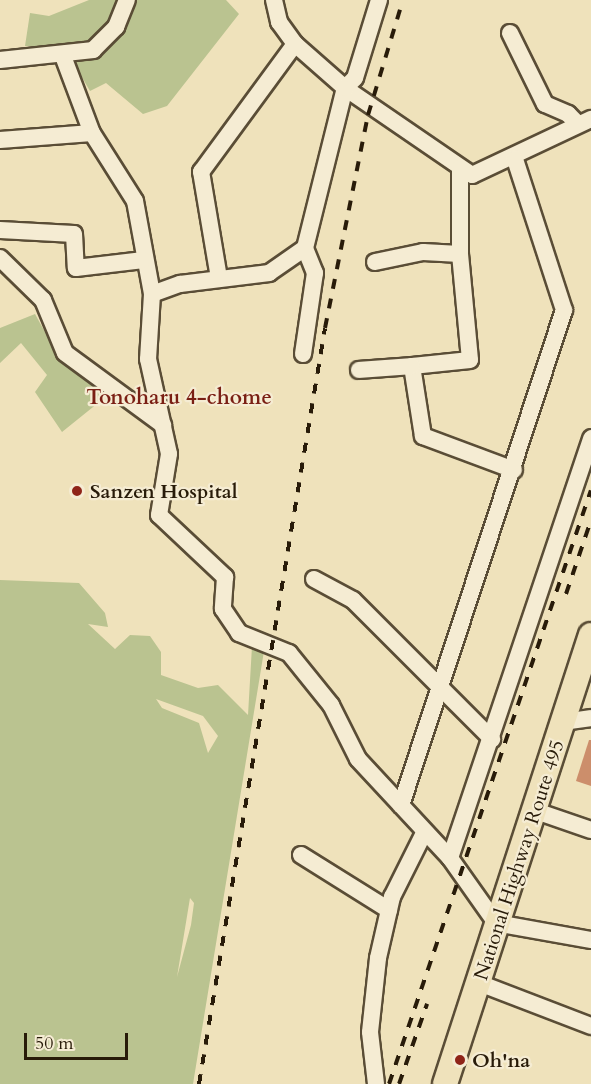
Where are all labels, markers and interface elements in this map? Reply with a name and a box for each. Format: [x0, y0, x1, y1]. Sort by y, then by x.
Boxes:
district label: Tonoharu 4-chome [86, 385, 272, 411]
place label: Sanzen Hospital [90, 479, 238, 503]
marker: Sanzen Hospital [68, 482, 86, 500]
street label: National Highway Route 495 [469, 737, 569, 983]
scale bar [27, 1021, 130, 1059]
text: 50 m [35, 1031, 74, 1056]
place label: Oh'na [472, 1048, 530, 1072]
marker: Oh'na [453, 1053, 467, 1067]

